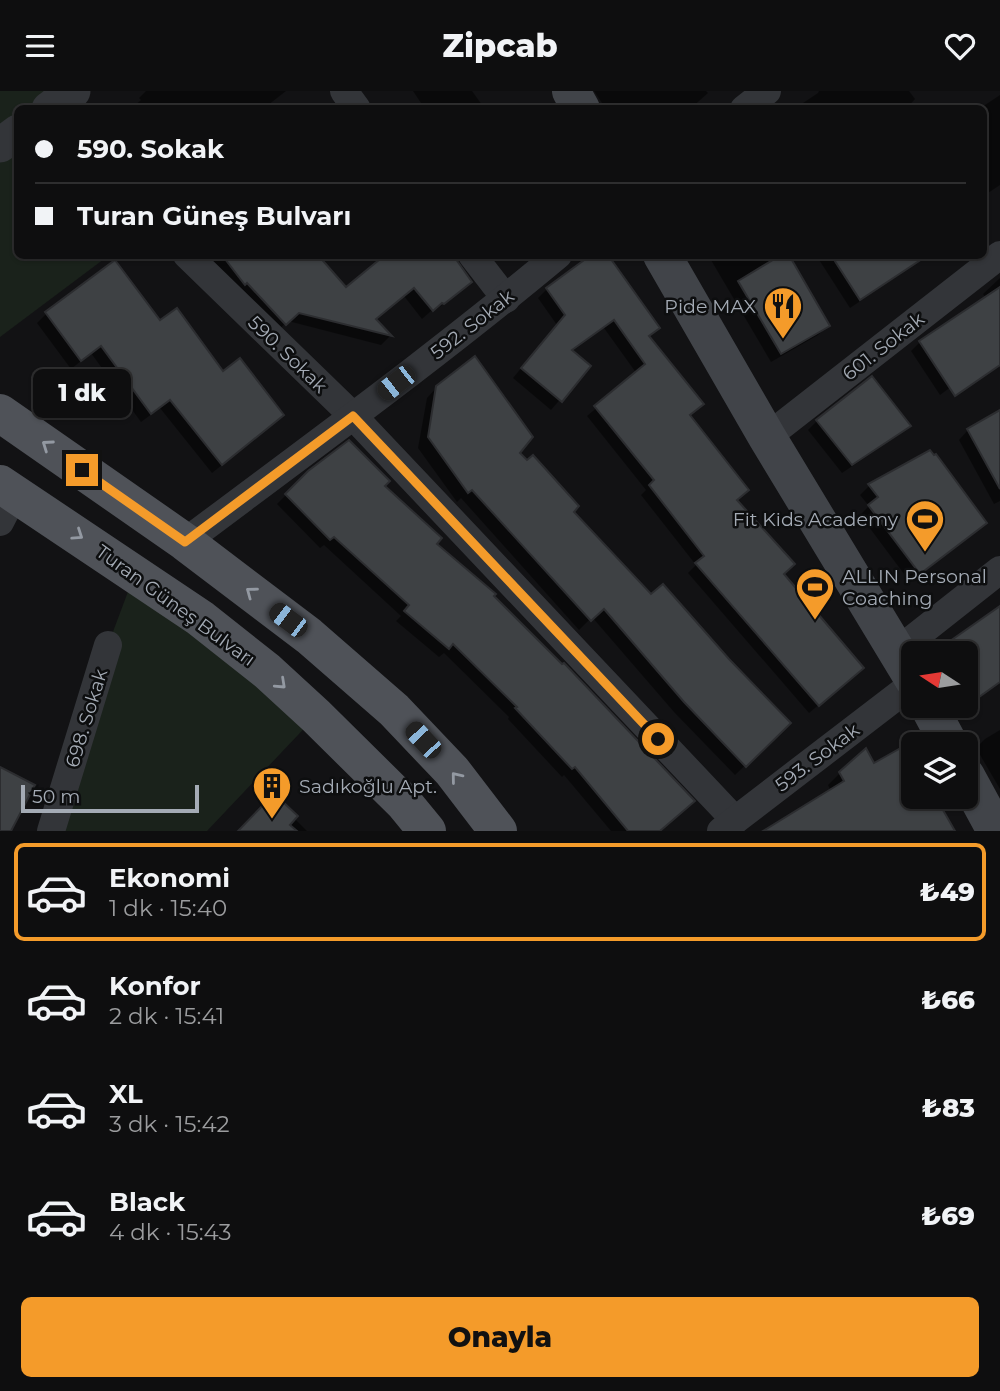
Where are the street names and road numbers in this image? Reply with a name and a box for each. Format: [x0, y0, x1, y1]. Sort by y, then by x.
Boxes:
street label: 592. Sokak [426, 284, 519, 364]
street label: 601. Sokak [838, 307, 929, 385]
street label: 590. Sokak [243, 311, 332, 398]
street label: Turan Güneş Bulvarı [92, 540, 260, 671]
street label: 698. Sokak [61, 666, 113, 770]
street label: 593. Sokak [771, 718, 864, 796]

